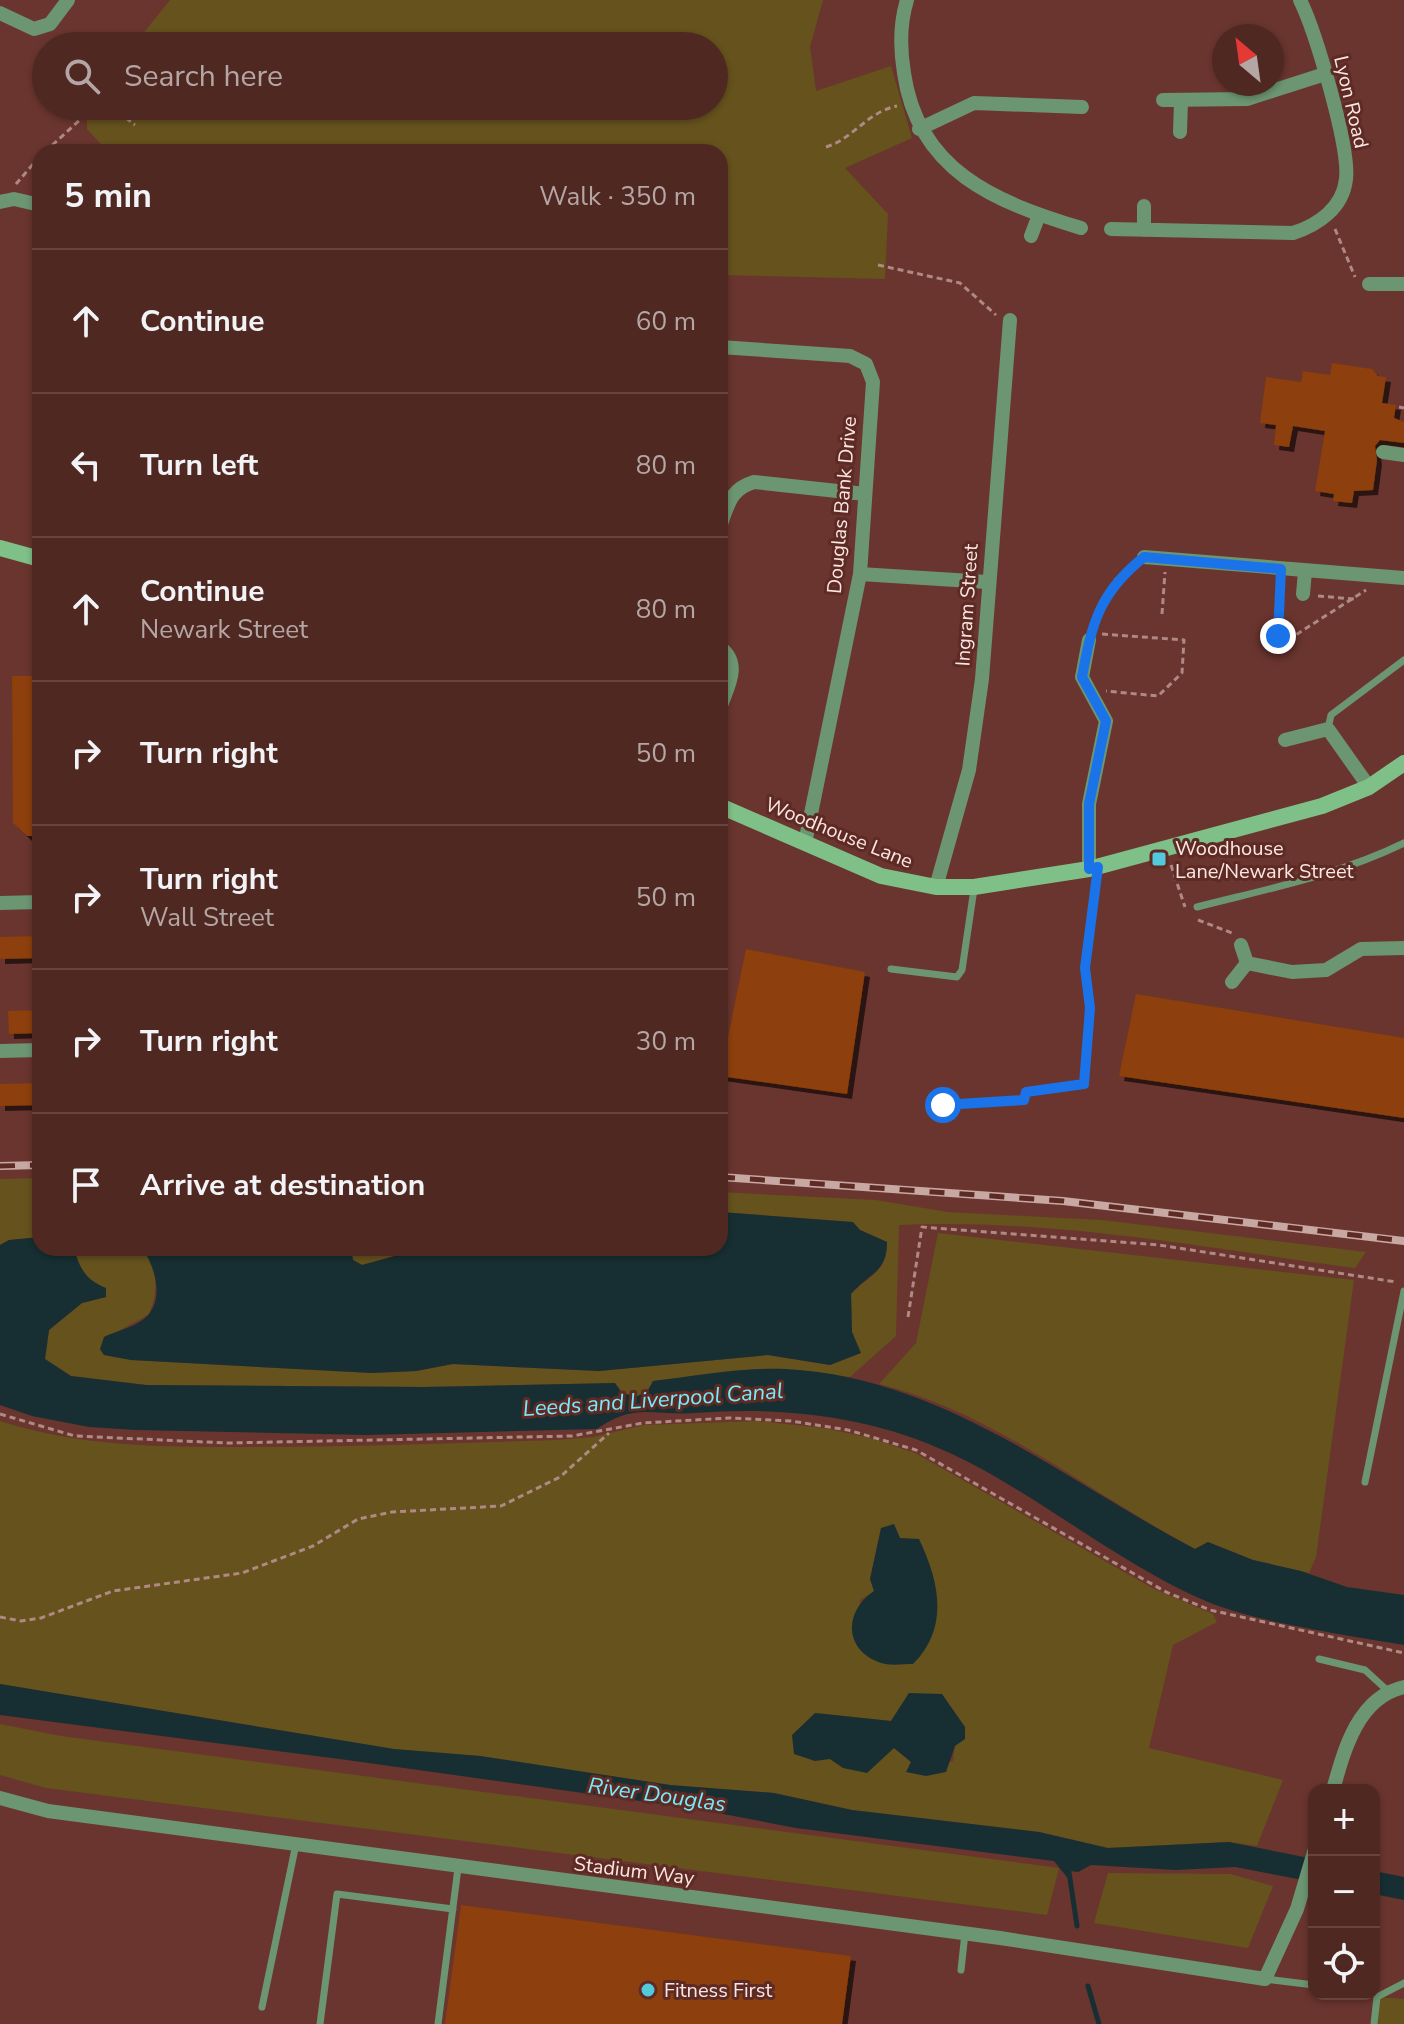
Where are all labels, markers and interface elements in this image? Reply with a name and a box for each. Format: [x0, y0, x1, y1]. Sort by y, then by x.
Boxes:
north arrow [1212, 24, 1284, 96]
search box [32, 32, 728, 120]
street label: Lyon Road [1327, 53, 1375, 151]
icon: search [60, 54, 104, 98]
text: Search here [124, 56, 283, 97]
text: 5 min [64, 173, 152, 219]
text: Walk · 350 m [539, 179, 696, 214]
icon: ahead [64, 299, 108, 343]
text: Continue [140, 301, 265, 342]
text: 60 m [636, 304, 696, 339]
street label: Douglas Bank Drive [821, 415, 863, 595]
icon: left [64, 443, 108, 487]
text: Turn left [140, 445, 258, 486]
text: 80 m [636, 448, 696, 483]
street label: Ingram Street [949, 542, 985, 667]
text: Continue [140, 571, 265, 612]
icon: ahead [64, 587, 108, 631]
text: 80 m [636, 592, 696, 627]
text: Newark Street [140, 612, 308, 647]
route end [1260, 618, 1296, 654]
icon: right [64, 731, 108, 775]
text: Turn right [140, 733, 278, 774]
text: 50 m [636, 736, 696, 771]
street label: Woodhouse Lane [761, 791, 917, 875]
place label: Woodhouse Lane/Newark Street [1175, 835, 1355, 885]
marker: Woodhouse Lane/Newark Street [1150, 850, 1168, 868]
text: Turn right [140, 859, 278, 900]
icon: right [64, 875, 108, 919]
text: 50 m [636, 880, 696, 915]
text: Wall Street [140, 900, 274, 935]
icon: right [64, 1019, 108, 1063]
text: Turn right [140, 1021, 278, 1062]
text: 30 m [636, 1024, 696, 1059]
route start [925, 1087, 961, 1123]
icon: arrive [64, 1163, 108, 1207]
text: Arrive at destination [140, 1165, 425, 1206]
water label: Leeds and Liverpool Canal [522, 1376, 784, 1424]
water label: River Douglas [586, 1770, 728, 1820]
map controls [1308, 1784, 1380, 2000]
button: + [1308, 1784, 1380, 1856]
street label: Stadium Way [572, 1850, 697, 1892]
button: − [1308, 1856, 1380, 1928]
button: locate [1308, 1928, 1380, 2000]
place label: Fitness First [664, 1977, 773, 2004]
marker: Fitness First [639, 1981, 657, 1999]

